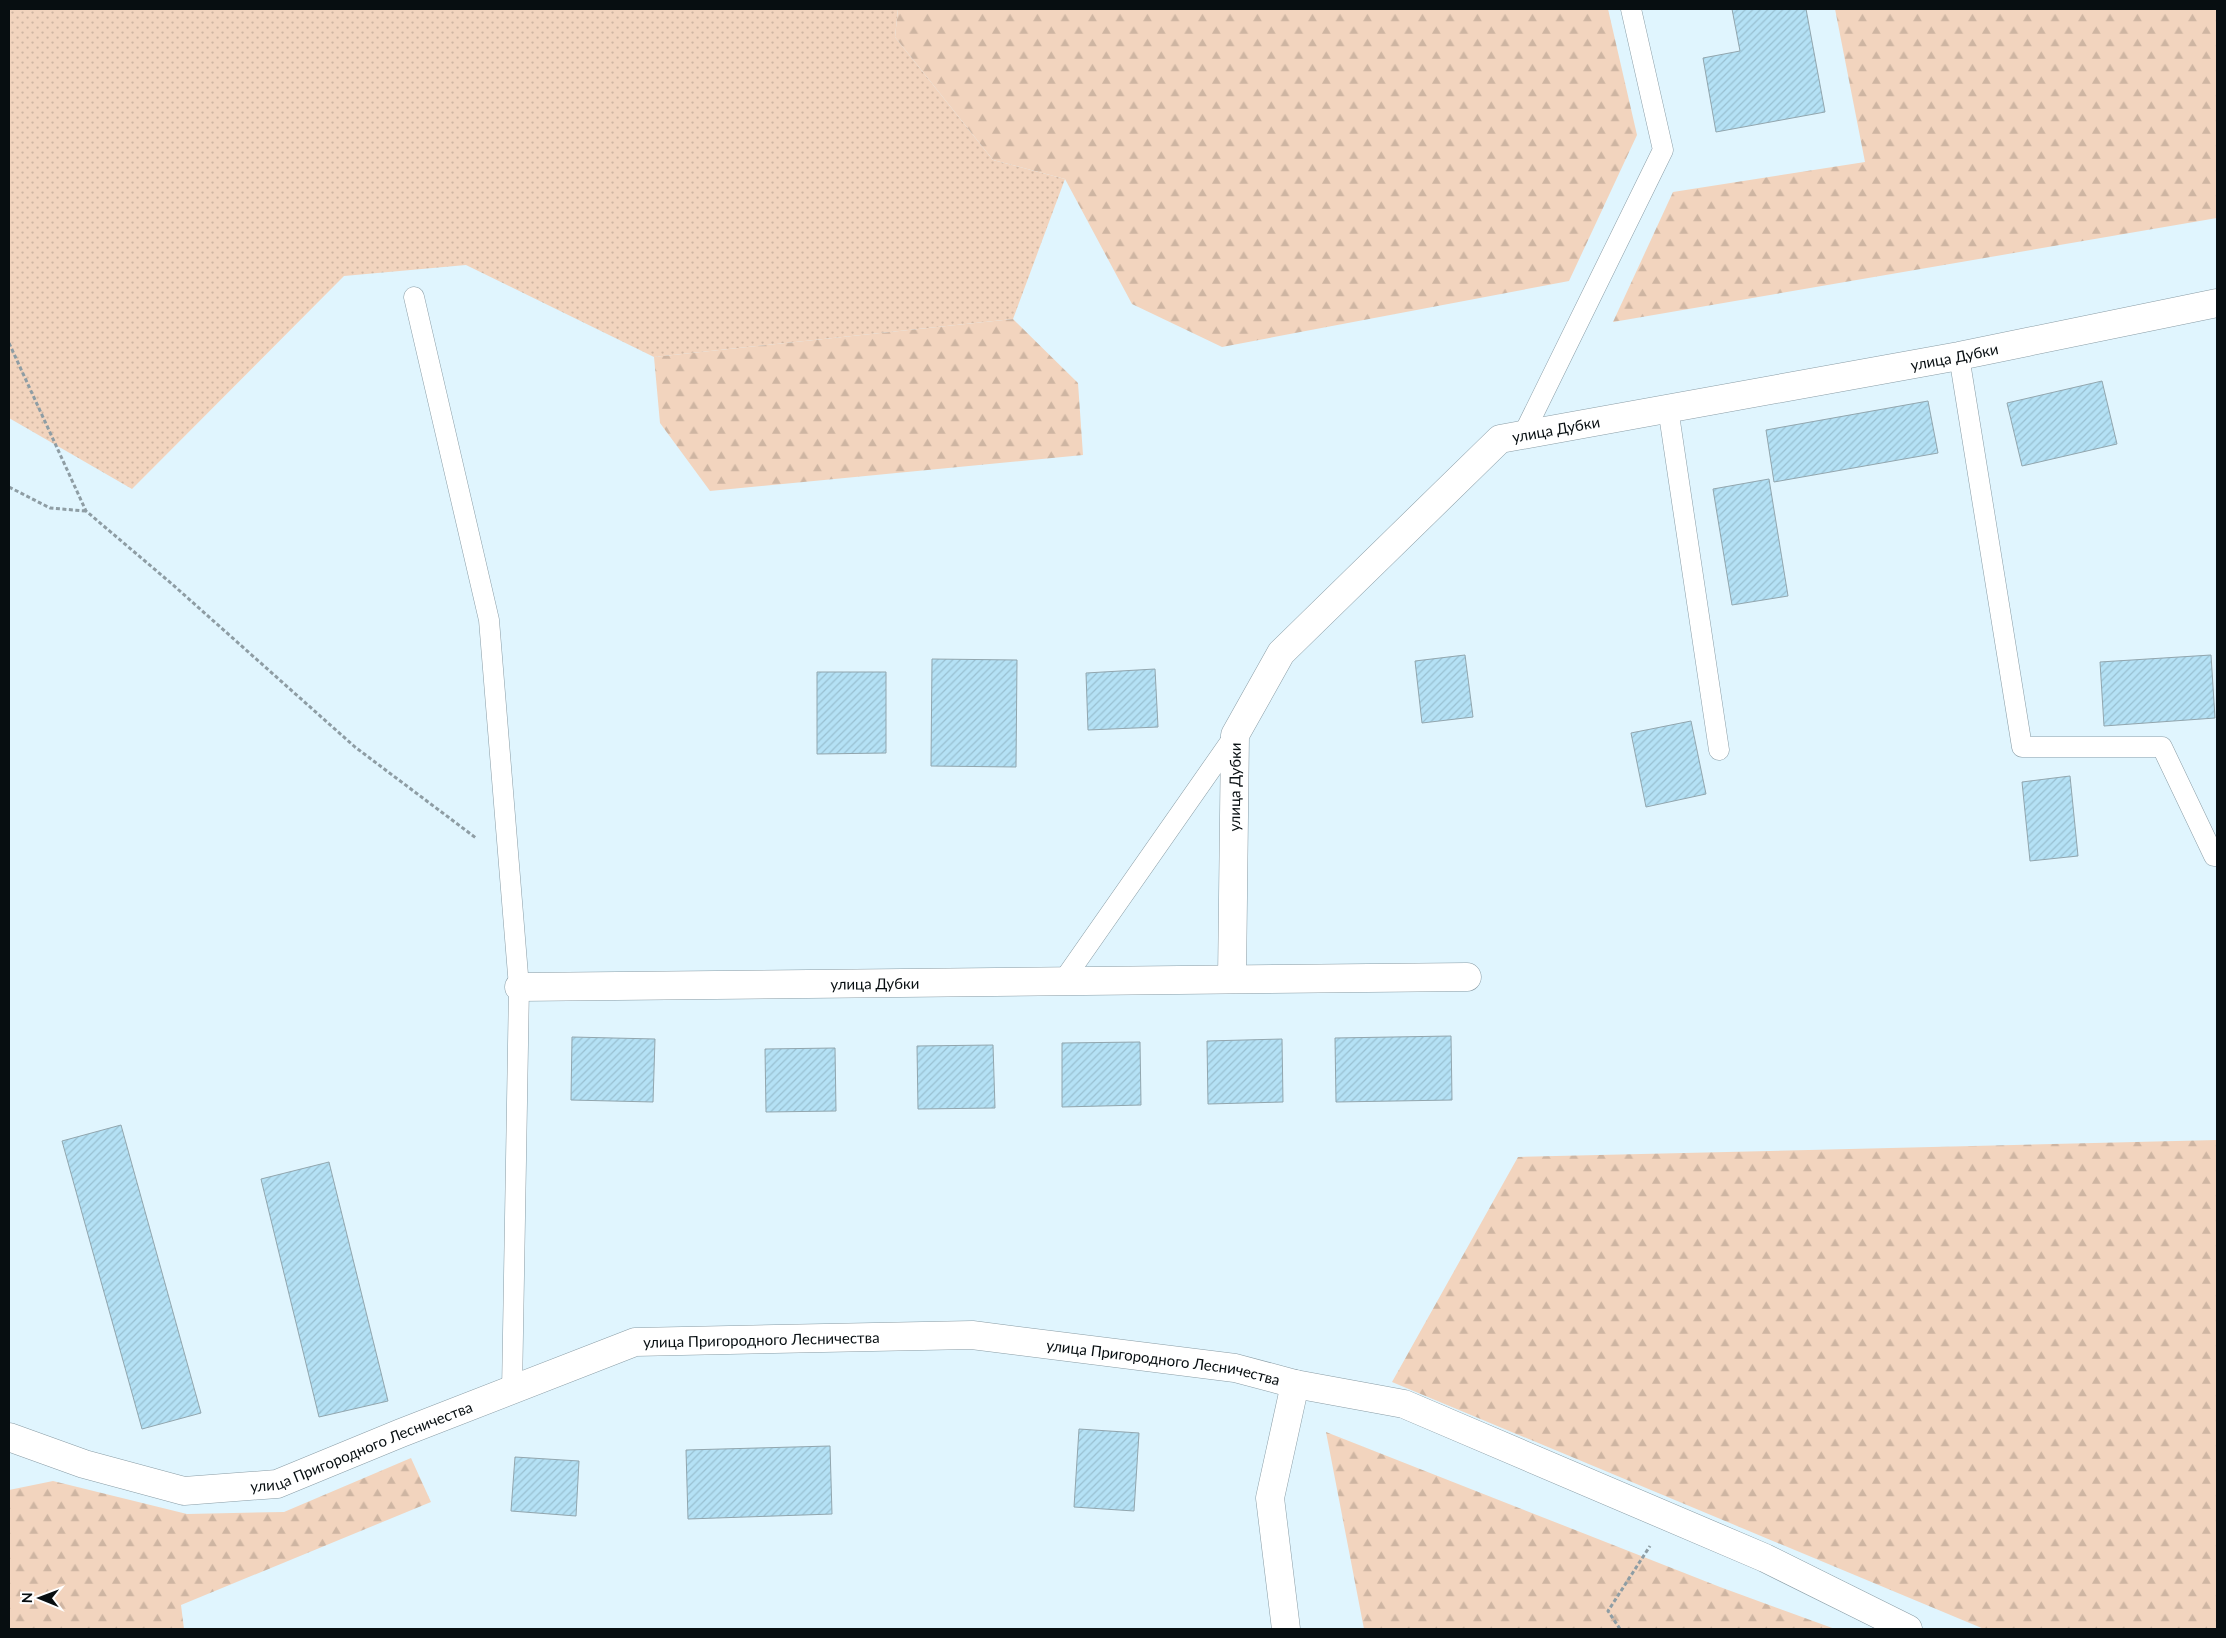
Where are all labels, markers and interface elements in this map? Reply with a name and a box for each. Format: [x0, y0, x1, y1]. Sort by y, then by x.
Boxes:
street label: улица Дубки [1909, 339, 2000, 374]
street label: улица Дубки [1511, 412, 1601, 446]
street label: улица Дубки [1225, 742, 1244, 832]
street label: улица Дубки [830, 974, 920, 993]
street label: улица Пригородного Лесничества [643, 1328, 880, 1351]
street label: улица Пригородного Лесничества [1045, 1335, 1282, 1389]
street label: улица Пригородного Лесничества [250, 1397, 475, 1495]
north arrow [15, 1573, 65, 1623]
text: N [18, 1592, 35, 1603]

